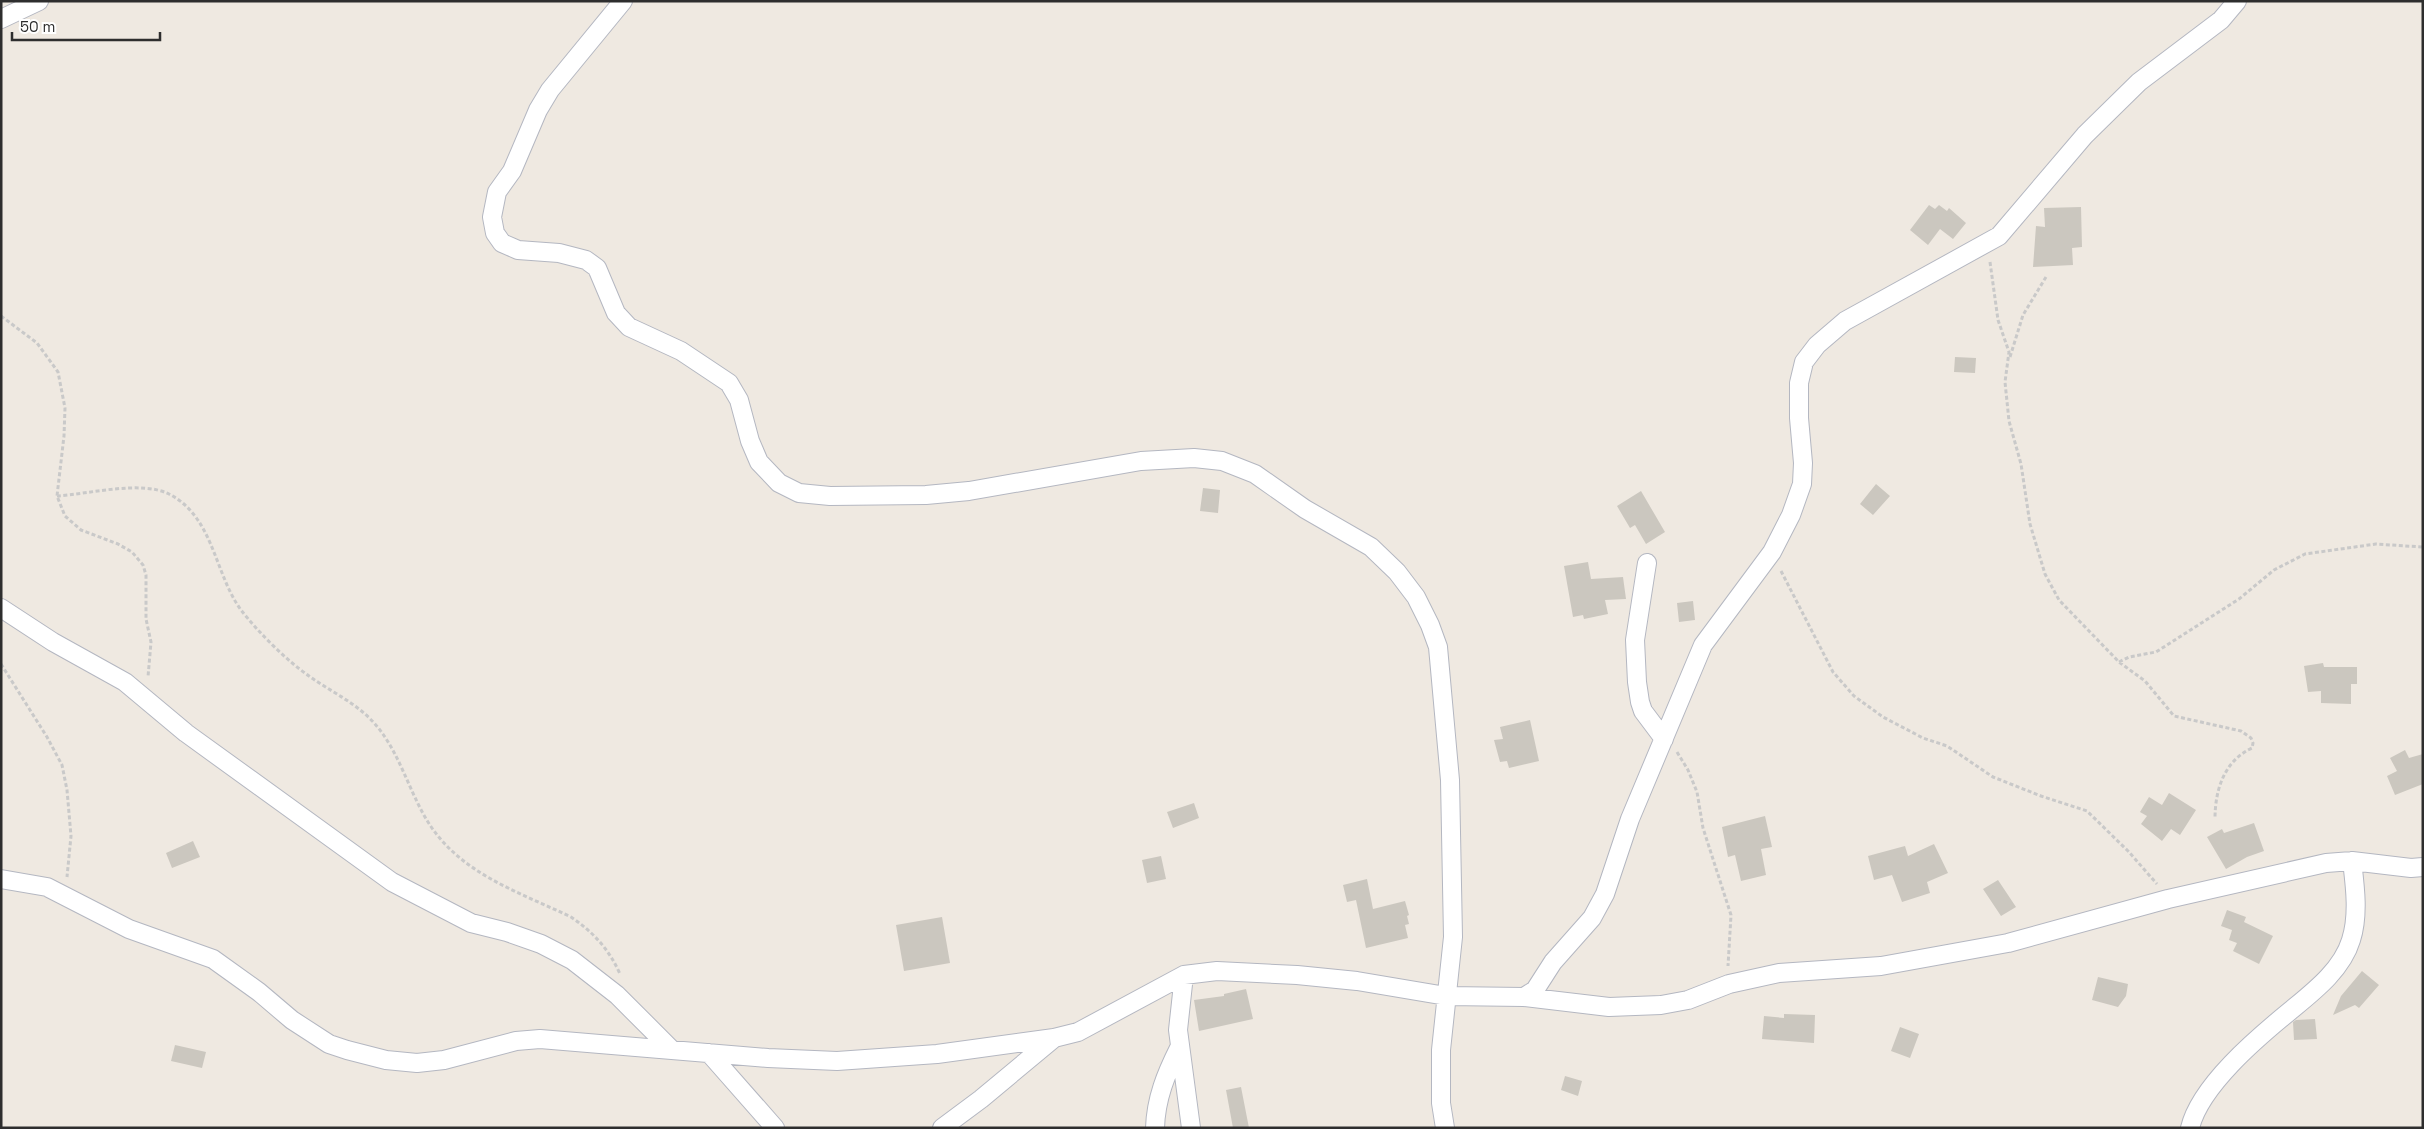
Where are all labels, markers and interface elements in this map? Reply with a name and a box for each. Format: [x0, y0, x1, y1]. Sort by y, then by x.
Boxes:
scale bar [12, 10, 160, 42]
text: 50 m [20, 17, 55, 36]

